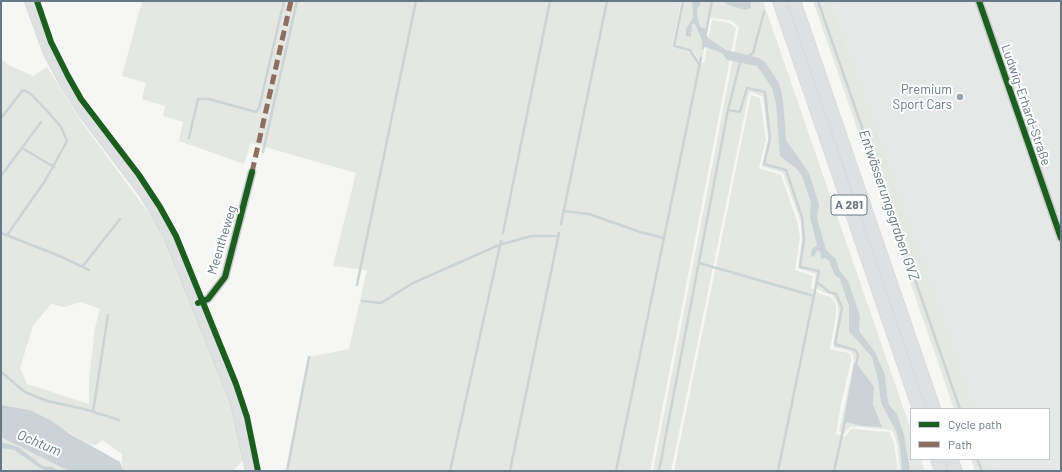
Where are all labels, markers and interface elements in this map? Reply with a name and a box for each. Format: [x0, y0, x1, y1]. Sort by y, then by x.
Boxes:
street label: Ludwig-Erhard-Straße [998, 42, 1054, 168]
place label: Premium Sport Cars [893, 82, 952, 113]
marker: Premium Sport Cars [955, 92, 965, 102]
water label: Entwässerungsgraben GVZ [855, 128, 923, 282]
road number: A 281 [831, 195, 867, 215]
street label: Meentheweg [204, 203, 240, 277]
legend [910, 408, 1050, 460]
text: Cycle path [948, 417, 1002, 431]
water label: Ochtum [14, 426, 64, 460]
text: Path [948, 437, 972, 451]

